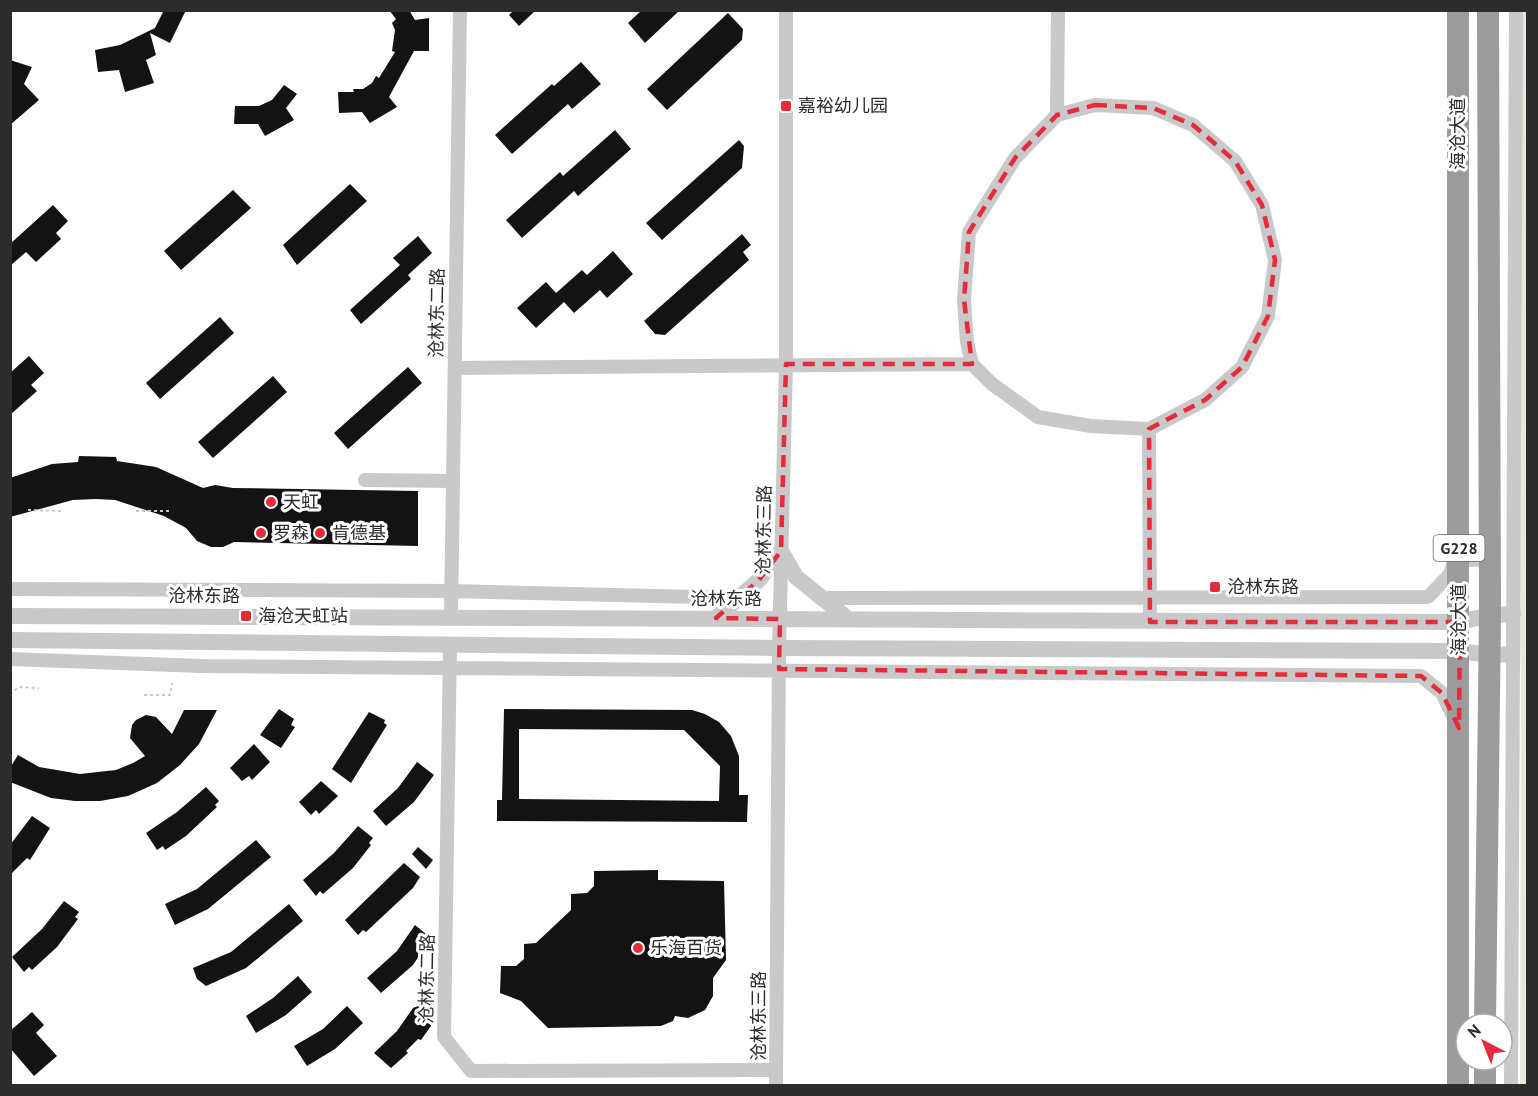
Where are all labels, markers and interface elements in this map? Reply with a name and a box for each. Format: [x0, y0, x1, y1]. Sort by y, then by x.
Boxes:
place label: 嘉裕幼儿园 [798, 94, 888, 117]
street label: 海沧大道 [1446, 98, 1469, 170]
marker: 嘉裕幼儿园 [779, 99, 793, 113]
street label: 沧林东二路 [424, 268, 449, 358]
street label: 沧林东三路 [751, 485, 776, 575]
place label: 天虹 [283, 490, 319, 513]
marker: 天虹 [264, 495, 278, 509]
place label: 罗森 [273, 521, 309, 544]
place label: 肯德基 [332, 521, 386, 544]
marker: 罗森 [254, 526, 268, 540]
marker: 肯德基 [313, 526, 327, 540]
road number: G228 [1434, 535, 1484, 561]
place label: 沧林东路 [1227, 575, 1299, 598]
marker: 沧林东路 [1208, 580, 1222, 594]
street label: 沧林东路 [168, 584, 240, 607]
street label: 海沧大道 [1447, 584, 1470, 656]
street label: 沧林东路 [690, 587, 762, 610]
place label: 海沧天虹站 [258, 604, 348, 627]
marker: 海沧天虹站 [239, 609, 253, 623]
street label: 沧林东二路 [414, 934, 439, 1024]
place label: 乐海百货 [650, 936, 722, 959]
marker: 乐海百货 [631, 941, 645, 955]
street label: 沧林东三路 [747, 971, 770, 1061]
north arrow [1454, 1012, 1514, 1072]
text: N [1463, 1020, 1485, 1042]

